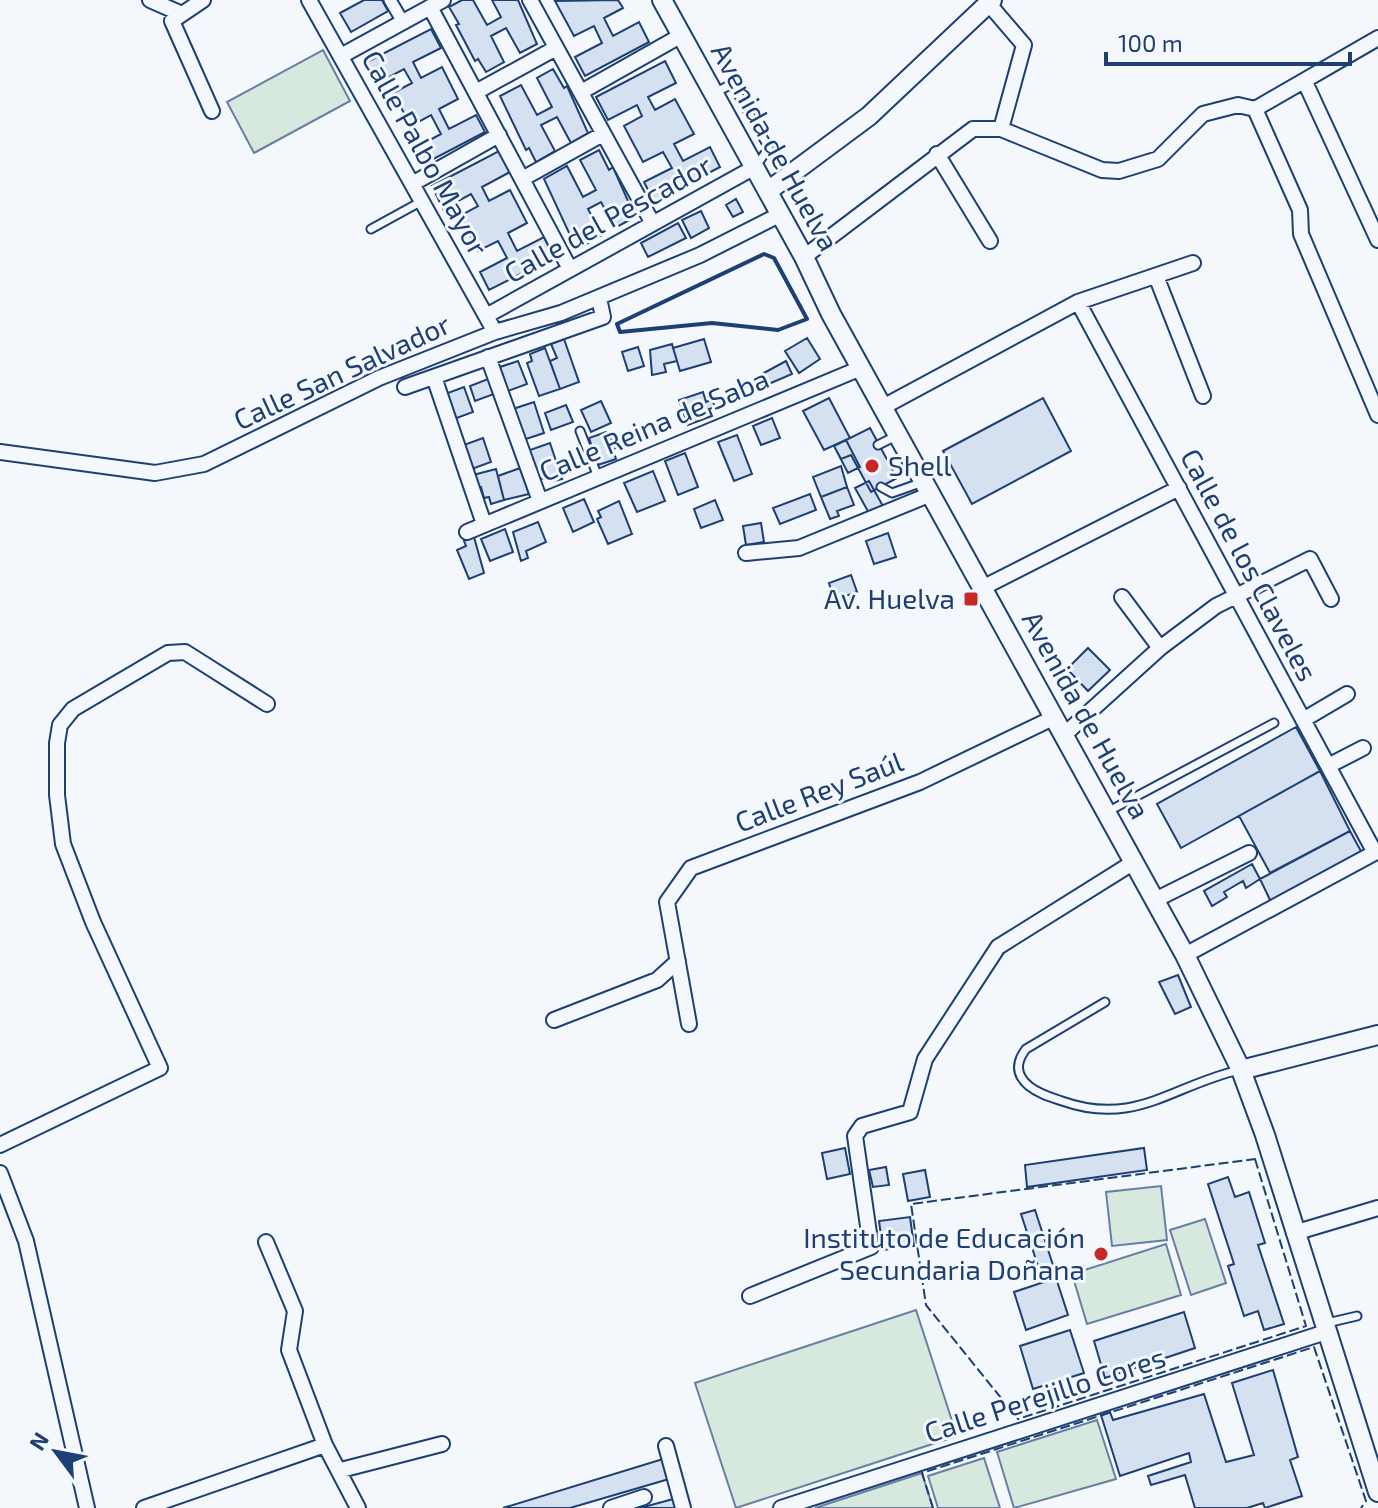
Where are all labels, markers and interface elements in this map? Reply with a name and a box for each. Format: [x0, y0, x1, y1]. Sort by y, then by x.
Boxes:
scale bar [1106, 16, 1350, 66]
text: 100 m [1118, 28, 1183, 57]
street label: Avenida de Huelva [705, 37, 847, 256]
street label: Calle Palbo Mayor [355, 44, 496, 261]
street label: Calle del Pescador [498, 147, 717, 289]
street label: Calle San Salvador [228, 306, 455, 436]
street label: Calle Reina de Saba [534, 360, 773, 488]
street label: Calle de los Claveles [1174, 443, 1326, 687]
place label: Shell [888, 448, 952, 482]
marker: Shell [863, 457, 881, 475]
place label: Av. Huelva [824, 581, 955, 615]
marker: Av. Huelva [962, 590, 980, 608]
street label: Avenida de Huelva [1016, 605, 1158, 824]
street label: Calle Rey Saúl [730, 743, 908, 839]
place label: Instituto de Educación Secundaria Doñana [803, 1220, 1085, 1286]
marker: Instituto de Educación Secundaria Doñana [1092, 1245, 1110, 1263]
street label: Calle Perejillo Cores [920, 1339, 1169, 1449]
north arrow [16, 1412, 96, 1492]
text: N [23, 1427, 53, 1454]

